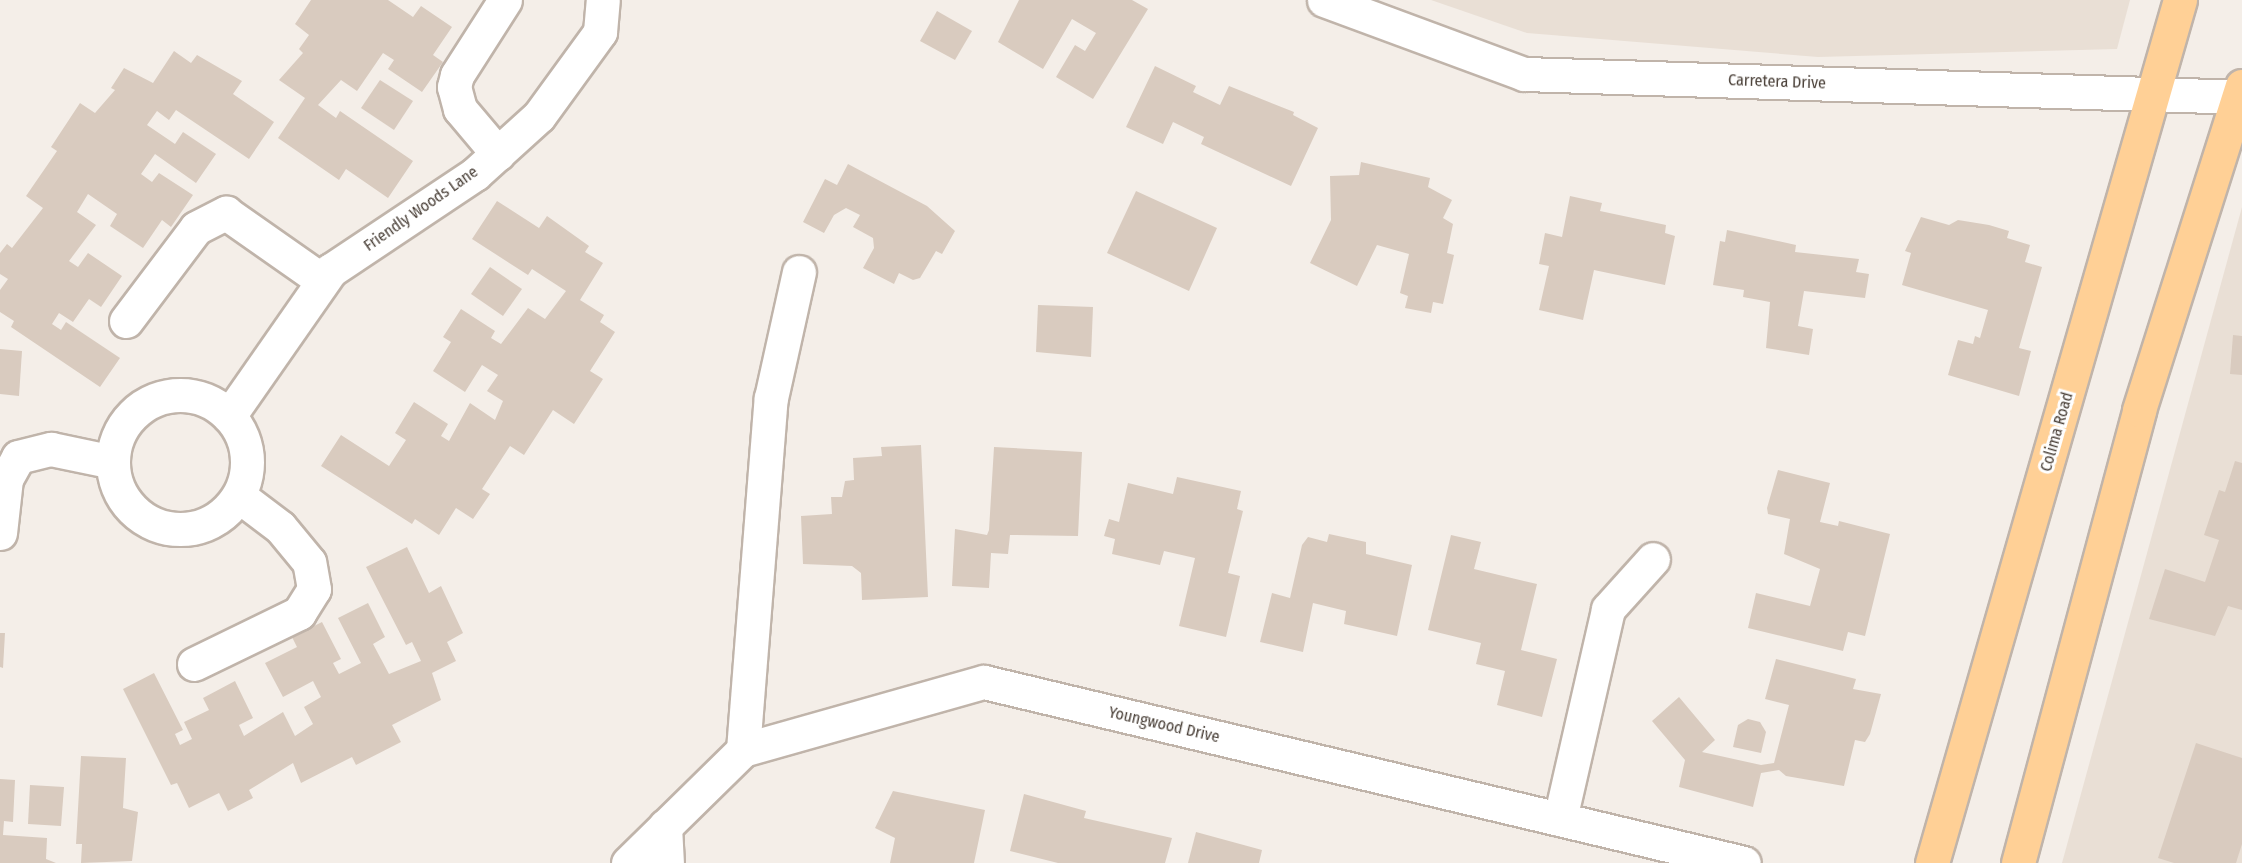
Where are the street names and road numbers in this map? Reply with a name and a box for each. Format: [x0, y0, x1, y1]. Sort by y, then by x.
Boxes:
street label: Carretera Drive [1728, 71, 1826, 93]
street label: Friendly Woods Lane [360, 162, 482, 256]
street label: Colima Road [2037, 390, 2077, 474]
street label: Youngwood Drive [1107, 703, 1221, 747]

